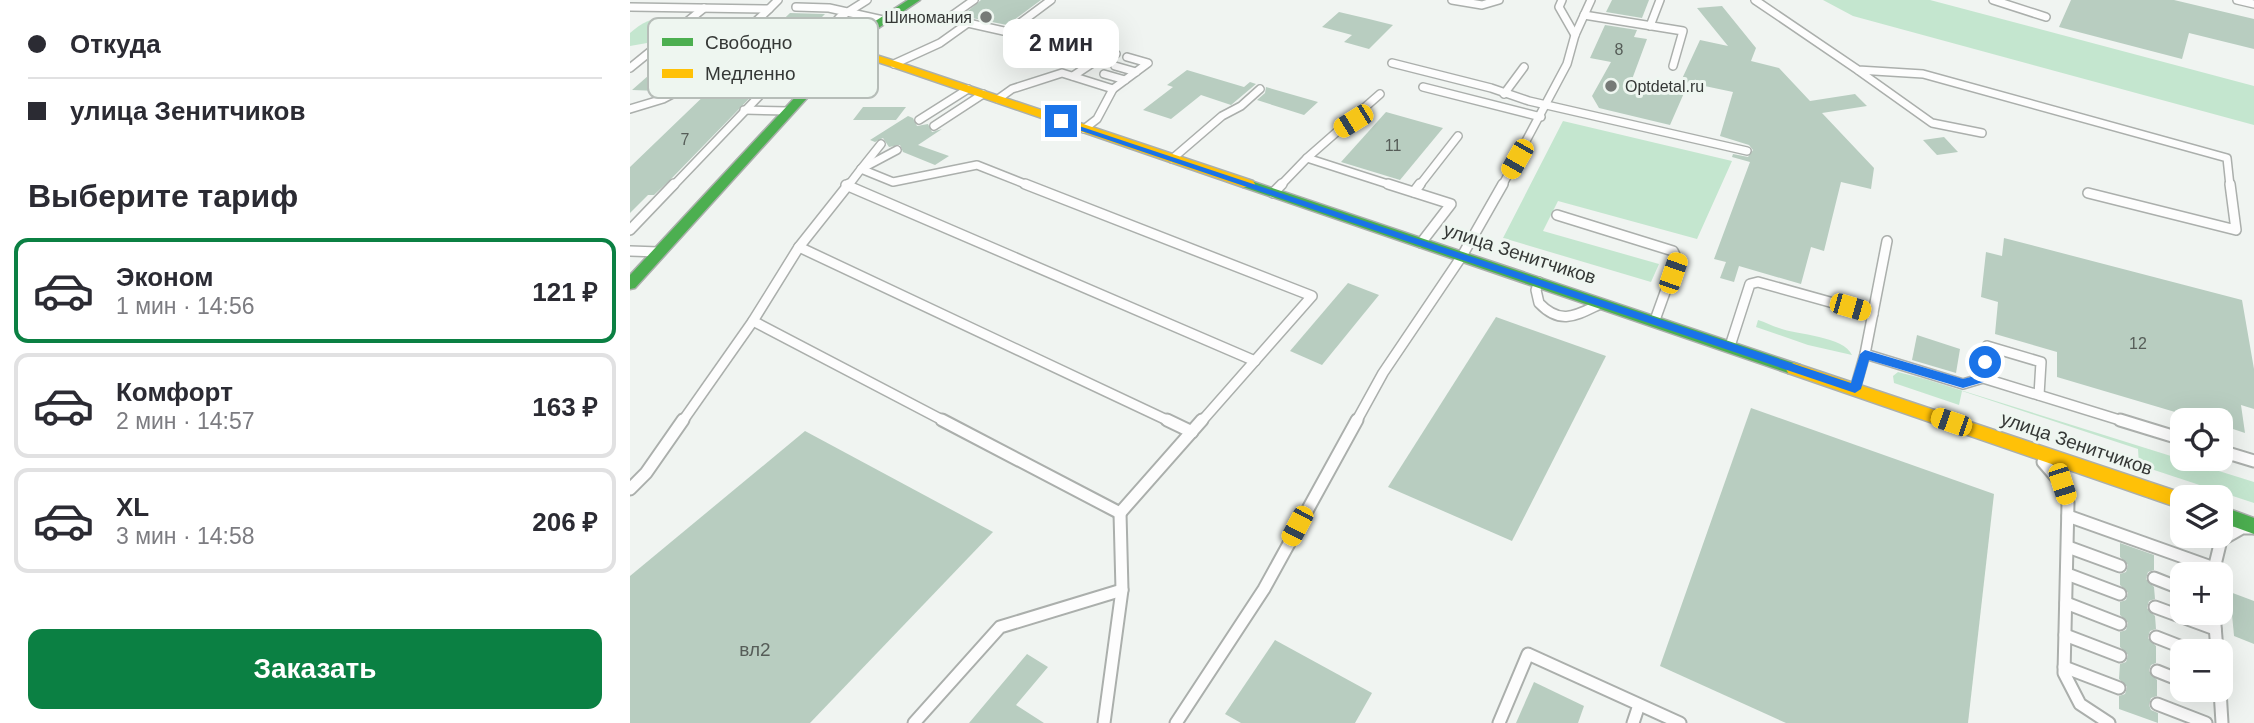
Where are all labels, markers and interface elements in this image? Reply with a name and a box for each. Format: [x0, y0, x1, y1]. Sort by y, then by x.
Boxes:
place label: Шиномания [884, 9, 972, 26]
marker: Шиномания [978, 9, 994, 25]
legend [648, 18, 878, 98]
callout: 2 мин [1003, 19, 1119, 68]
text: Откуда [70, 29, 161, 59]
text: 2 мин [1029, 30, 1093, 56]
text: Свободно [705, 32, 792, 53]
house number: 8 [1615, 41, 1624, 58]
text: Медленно [705, 63, 795, 84]
marker: Optdetal.ru [1603, 78, 1619, 94]
place label: Optdetal.ru [1625, 78, 1704, 95]
text: улица Зенитчиков [70, 96, 305, 126]
car [1330, 101, 1377, 141]
route end [1045, 105, 1077, 137]
house number: 7 [681, 131, 690, 148]
car [1498, 136, 1537, 182]
house number: 11 [1385, 137, 1401, 154]
text: Выберите тариф [28, 178, 298, 214]
street label: улица Зенитчиков [1441, 219, 1599, 288]
car [1657, 250, 1690, 296]
icon: car [32, 259, 95, 322]
text: Эконом [116, 262, 214, 292]
text: 121 ₽ [532, 277, 598, 307]
car [1827, 291, 1874, 323]
text: 1 мин · 14:56 [116, 293, 255, 319]
house number: 12 [2129, 335, 2147, 352]
route start [1969, 346, 2001, 378]
icon: car [32, 374, 95, 437]
text: Комфорт [116, 377, 233, 407]
text: 163 ₽ [532, 392, 598, 422]
car [1928, 405, 1975, 439]
text: 2 мин · 14:57 [116, 408, 255, 434]
street label: улица Зенитчиков [1998, 408, 2155, 479]
map controls [2170, 408, 2233, 702]
button: locate [2170, 408, 2233, 471]
car [2046, 461, 2079, 507]
button: layers [2170, 485, 2233, 548]
icon: car [32, 489, 95, 552]
text: XL [116, 492, 149, 522]
car [1278, 503, 1317, 549]
text: 206 ₽ [532, 507, 598, 537]
text: 3 мин · 14:58 [116, 523, 255, 549]
button: + [2170, 562, 2233, 625]
button: Заказать [28, 629, 602, 709]
house number: вл2 [739, 639, 771, 660]
button: − [2170, 639, 2233, 702]

